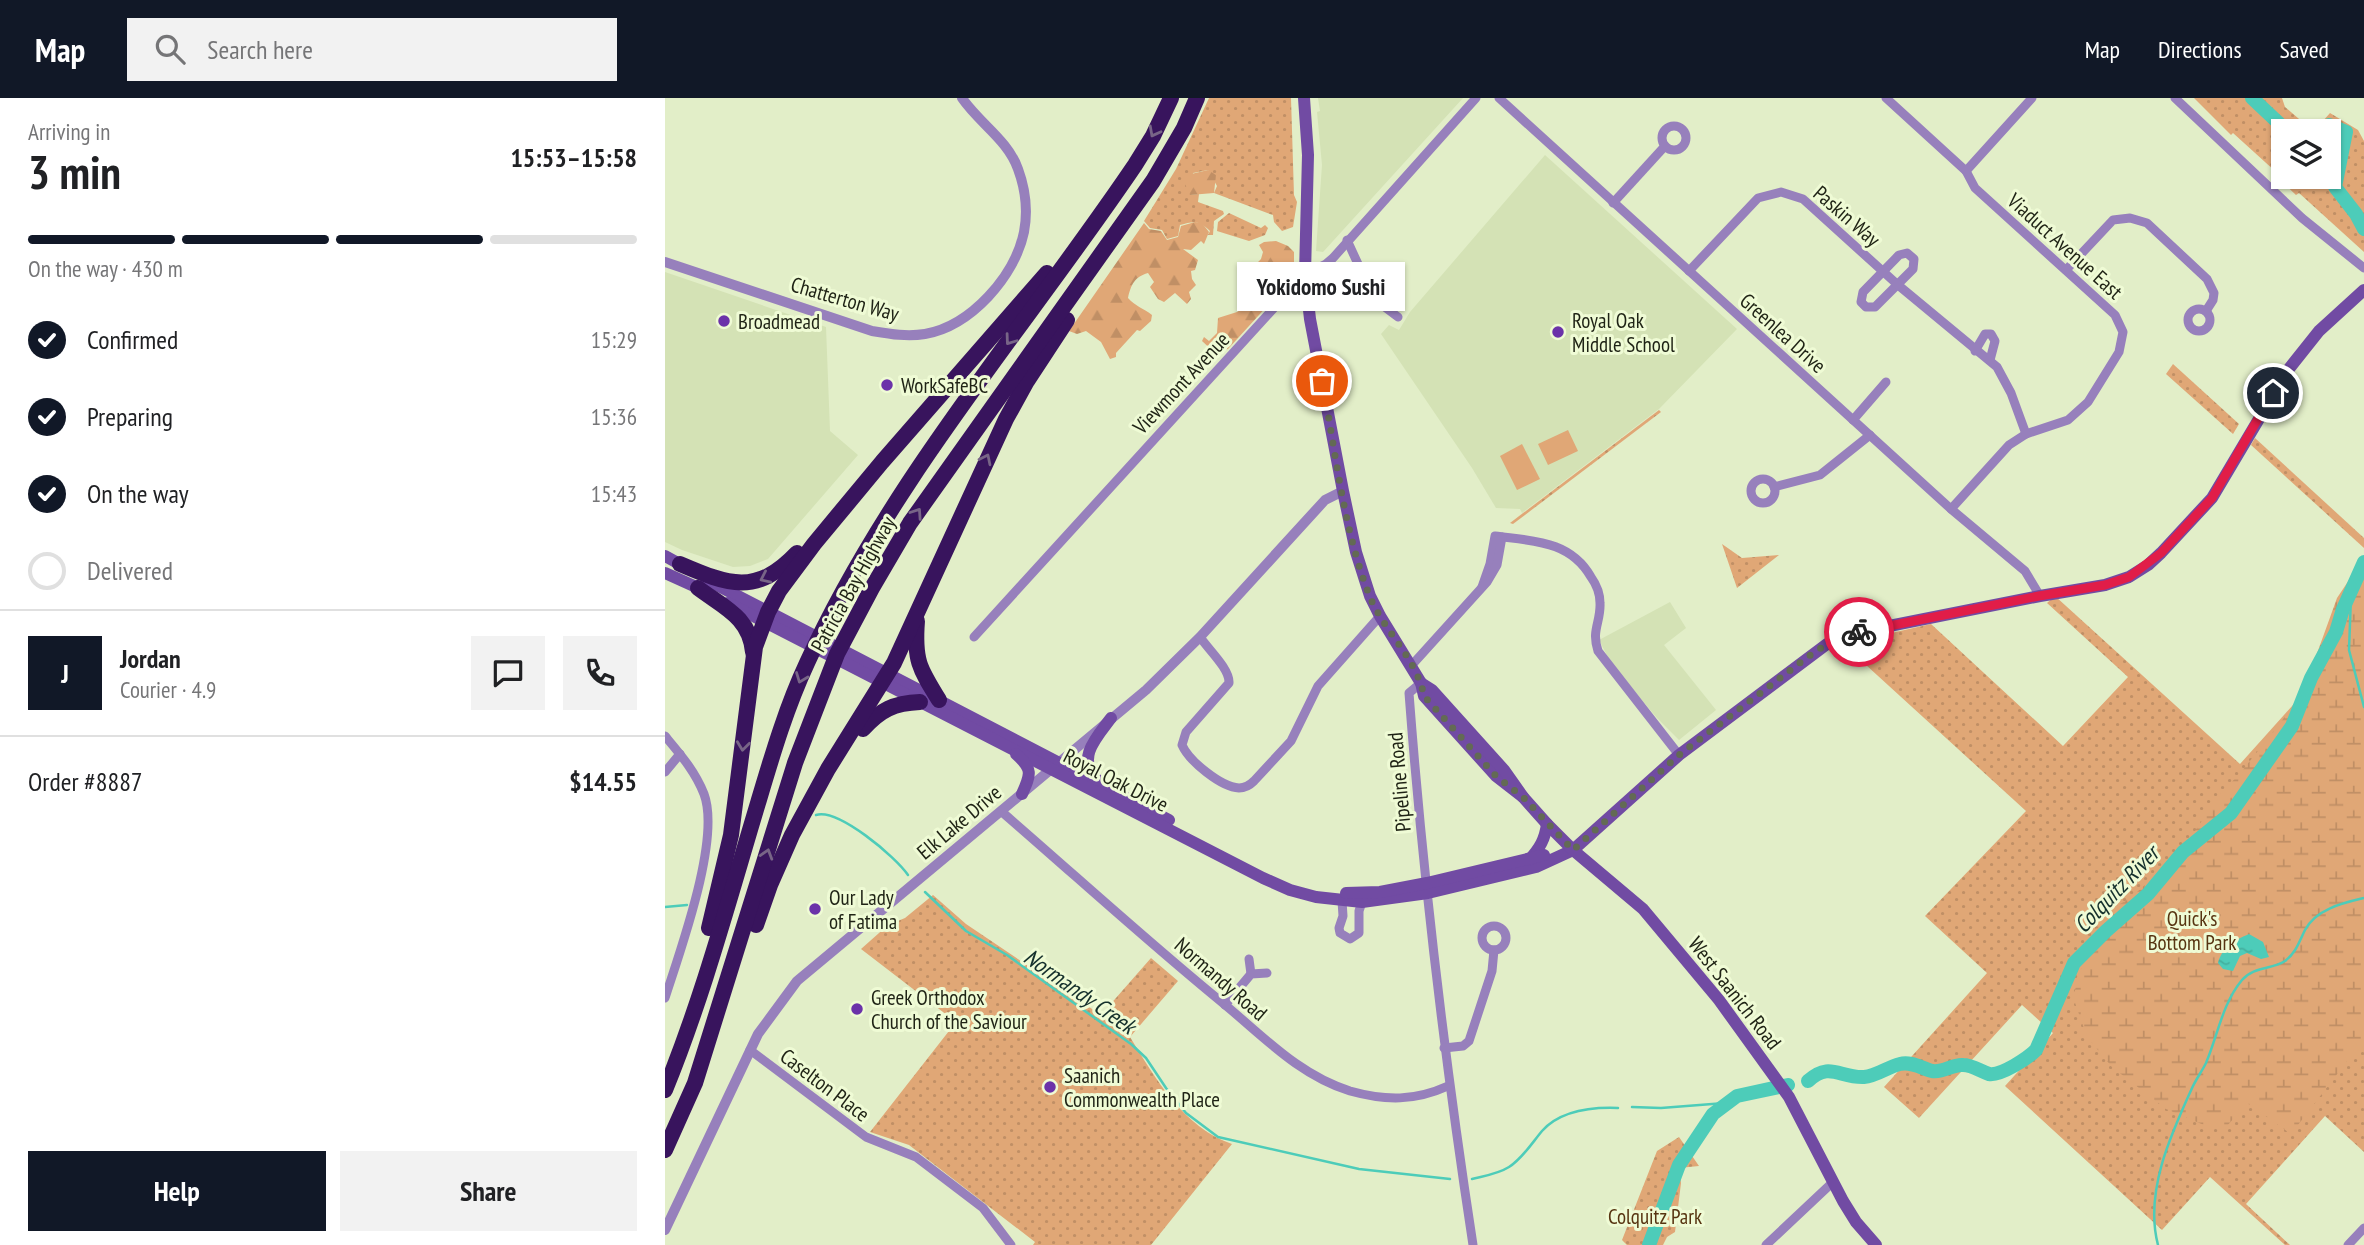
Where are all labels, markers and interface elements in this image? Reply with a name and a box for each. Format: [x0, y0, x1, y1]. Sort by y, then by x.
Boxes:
search box [127, 18, 617, 81]
text: Map [35, 28, 85, 71]
icon: search [151, 30, 189, 68]
text: Search here [207, 33, 313, 66]
text: Map [2085, 34, 2120, 65]
text: Directions [2158, 34, 2242, 65]
text: Saved [2280, 34, 2329, 65]
text: Arriving in [28, 117, 110, 146]
map controls [2271, 119, 2341, 189]
button: layers [2271, 119, 2341, 189]
one-way arrow [1149, 125, 1163, 137]
text: 15:53–15:58 [510, 141, 637, 174]
text: 3 min [28, 142, 121, 202]
street label: Paskin Way [1808, 180, 1886, 253]
street label: Viaduct Avenue East [2001, 186, 2128, 305]
text: On the way · 430 m [28, 254, 183, 283]
callout: Yokidomo Sushi [1238, 262, 1406, 311]
street label: Chatterton Way [788, 271, 902, 327]
text: Yokidomo Sushi [1257, 272, 1385, 301]
street label: Greenlea Drive [1734, 287, 1832, 379]
place label: Royal Oak Middle School [1572, 307, 1675, 358]
place label: Broadmead [738, 308, 820, 335]
marker: Broadmead [716, 313, 732, 329]
icon: check [28, 321, 66, 359]
text: Confirmed [87, 323, 178, 356]
marker: Royal Oak Middle School [1550, 324, 1566, 340]
text: 15:29 [591, 325, 637, 354]
street label: Viewmont Avenue [1126, 326, 1235, 440]
one-way arrow [1006, 332, 1018, 345]
pin [1292, 351, 1352, 411]
icon: bag [1303, 362, 1341, 400]
pin [2243, 363, 2303, 423]
place label: WorkSafeBC [901, 372, 989, 399]
icon: home [2254, 374, 2292, 412]
marker: WorkSafeBC [879, 377, 895, 393]
icon: check [28, 398, 66, 436]
text: Preparing [87, 400, 173, 433]
text: 15:36 [591, 402, 637, 431]
one-way arrow [978, 454, 992, 466]
icon: check [28, 475, 66, 513]
text: On the way [87, 477, 189, 510]
text: 15:43 [591, 479, 637, 508]
one-way arrow [909, 508, 921, 521]
street label: Patricia Bay Highway [805, 511, 901, 657]
text: Delivered [87, 554, 173, 587]
one-way arrow [760, 569, 772, 583]
courier [1824, 597, 1894, 667]
icon: bike [1840, 613, 1878, 651]
button: chat [471, 636, 545, 710]
button: phone [563, 636, 637, 710]
text: Jordan [120, 642, 181, 675]
text: J [61, 657, 69, 690]
one-way arrow [795, 672, 809, 684]
text: Courier · 4.9 [120, 675, 216, 704]
street label: Pipeline Road [1381, 731, 1417, 833]
one-way arrow [735, 740, 750, 752]
street label: Royal Oak Drive [1059, 742, 1173, 818]
text: Order #8887 [28, 765, 143, 798]
text: $14.55 [569, 765, 637, 798]
street label: Elk Lake Drive [911, 779, 1007, 865]
water label: Colquitz River [2067, 837, 2167, 939]
one-way arrow [758, 849, 773, 861]
place label: Our Lady of Fatima [829, 884, 897, 935]
marker: Our Lady of Fatima [807, 901, 823, 917]
park label: Quick's Bottom Park [2148, 905, 2236, 956]
street label: Normandy Road [1169, 931, 1273, 1027]
street label: West Saanich Road [1683, 931, 1787, 1055]
water label: Normandy Creek [1018, 942, 1144, 1042]
place label: Greek Orthodox Church of the Saviour [871, 984, 1027, 1035]
marker: Greek Orthodox Church of the Saviour [849, 1001, 865, 1017]
street label: Caselton Place [775, 1043, 875, 1127]
place label: Saanich Commonwealth Place [1064, 1062, 1220, 1113]
marker: Saanich Commonwealth Place [1042, 1079, 1058, 1095]
button: Help [28, 1151, 326, 1231]
button: Share [340, 1151, 637, 1231]
park label: Colquitz Park [1608, 1203, 1702, 1230]

